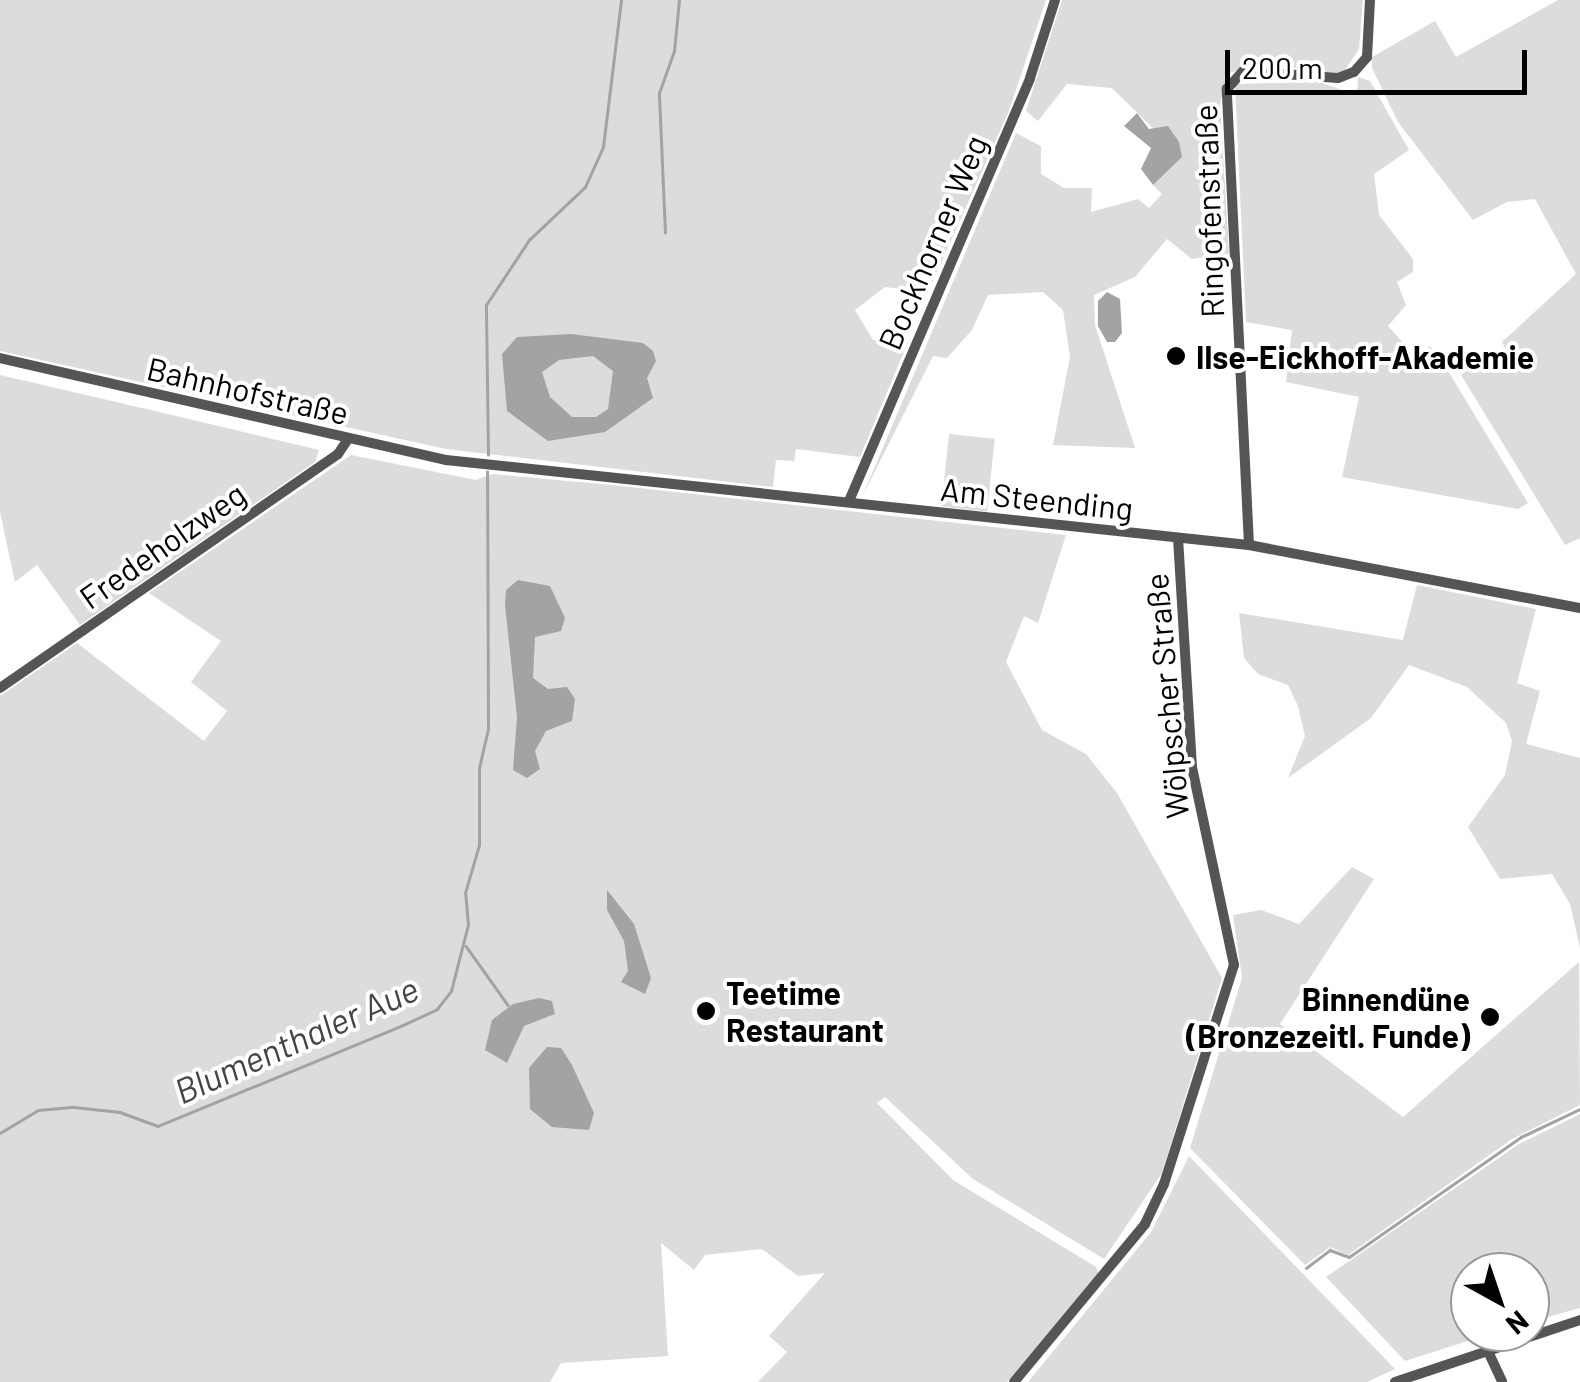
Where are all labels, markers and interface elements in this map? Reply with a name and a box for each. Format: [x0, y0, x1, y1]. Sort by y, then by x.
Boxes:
scale bar [1230, 30, 1532, 92]
text: 200 m [1242, 49, 1323, 85]
street label: Ringofenstraße [1185, 104, 1231, 318]
street label: Bockhorner Weg [870, 129, 994, 355]
place label: Ilse-Eickhoff-Akademie [1196, 337, 1534, 375]
marker: Ilse-Eickhoff-Akademie [1165, 345, 1187, 367]
street label: Bahnhofstraße [144, 348, 352, 432]
street label: Am Steending [939, 469, 1135, 527]
street label: Fredeholzweg [72, 474, 252, 616]
street label: Wölpscher Straße [1136, 572, 1196, 820]
water label: Blumenthaler Aue [167, 966, 425, 1112]
place label: Teetime Restaurant [726, 974, 884, 1049]
place label: Binnendüne (Bronzezeitl. Funde) [1186, 980, 1470, 1055]
marker: Teetime Restaurant [695, 1000, 717, 1022]
marker: Binnendüne (Bronzezeitl. Funde) [1479, 1006, 1501, 1028]
north arrow [1450, 1252, 1550, 1352]
text: N [1500, 1304, 1536, 1342]

